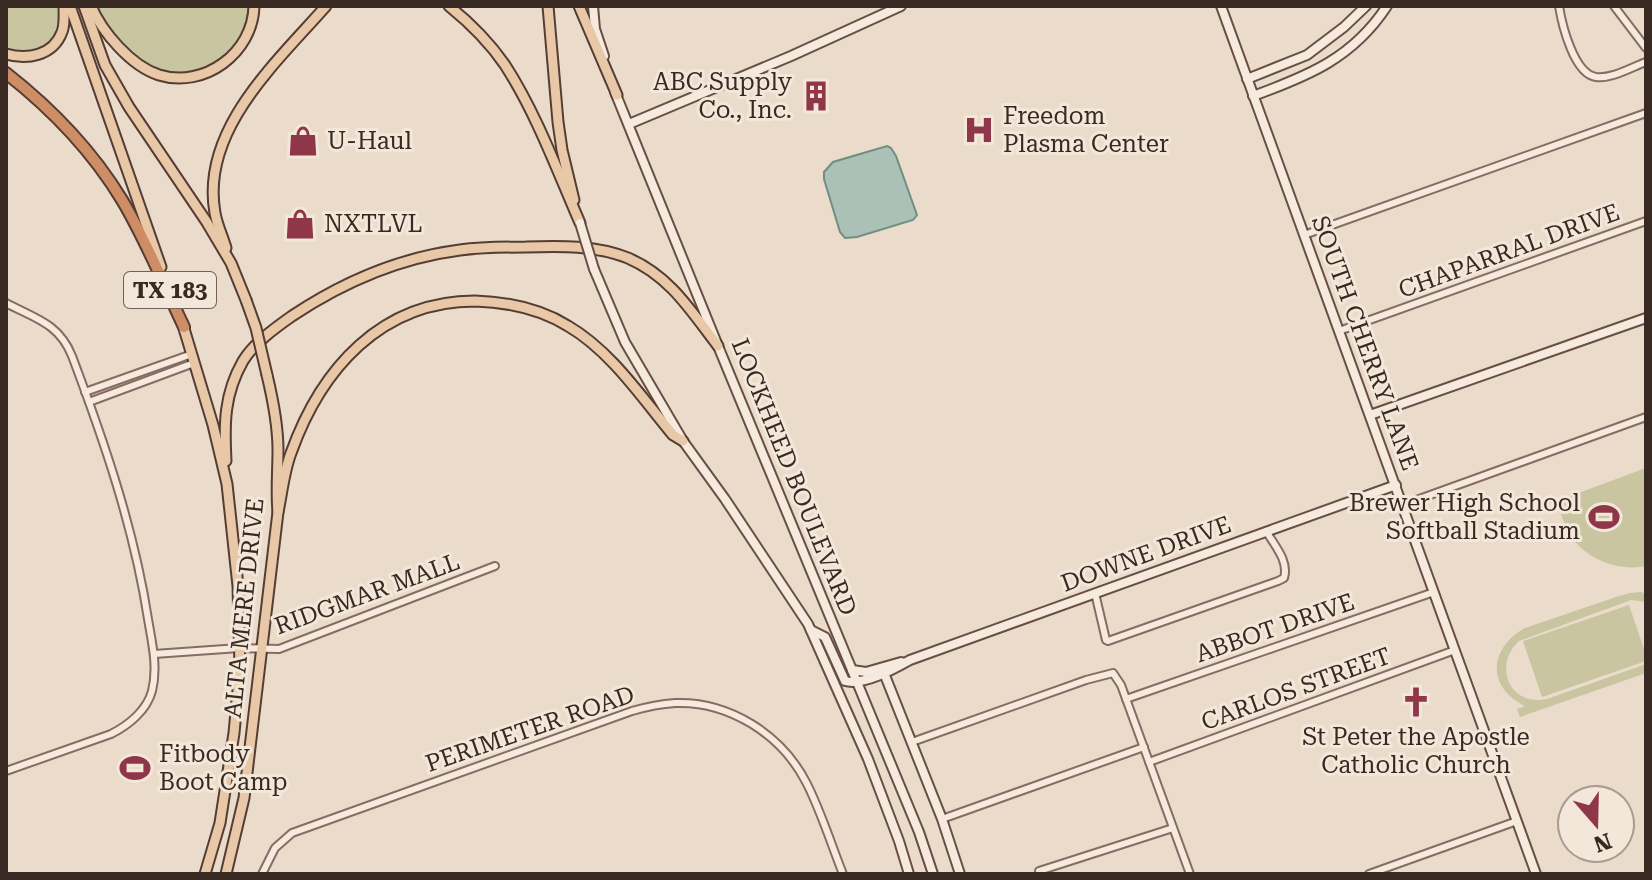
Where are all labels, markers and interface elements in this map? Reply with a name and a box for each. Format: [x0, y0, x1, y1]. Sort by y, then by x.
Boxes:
place label: ABC Supply Co., Inc. [653, 68, 793, 124]
building icon: ABC Supply Co., Inc. [799, 79, 833, 113]
place label: Freedom Plasma Center [1003, 102, 1169, 158]
hospital icon: Freedom Plasma Center [962, 113, 996, 147]
shop icon: U-Haul [286, 124, 320, 158]
place label: U-Haul [327, 127, 412, 155]
street label: CHAPARRAL DRIVE [1395, 198, 1623, 304]
shop icon: NXTLVL [283, 207, 317, 241]
place label: NXTLVL [324, 210, 422, 238]
street label: SOUTH CHERRY LANE [1306, 212, 1424, 474]
road number: TX 183 [124, 272, 216, 308]
street label: LOCKHEED BOULEVARD [726, 335, 862, 619]
place label: Brewer High School Softball Stadium [1349, 489, 1580, 545]
street label: ALTA MERE DRIVE [219, 497, 269, 719]
sports icon: Brewer High School Softball Stadium [1587, 500, 1621, 534]
street label: DOWNE DRIVE [1057, 510, 1235, 598]
street label: RIDGMAR MALL [271, 548, 463, 640]
street label: ABBOT DRIVE [1192, 588, 1358, 668]
street label: CARLOS STREET [1198, 642, 1394, 736]
street label: PERIMETER ROAD [422, 680, 638, 778]
church icon: St Peter the Apostle Catholic Church [1399, 685, 1433, 719]
place label: St Peter the Apostle Catholic Church [1302, 723, 1530, 779]
place label: Fitbody Boot Camp [159, 740, 287, 796]
sports icon: Fitbody Boot Camp [118, 751, 152, 785]
north arrow [1556, 784, 1636, 864]
text: N [1590, 828, 1615, 857]

